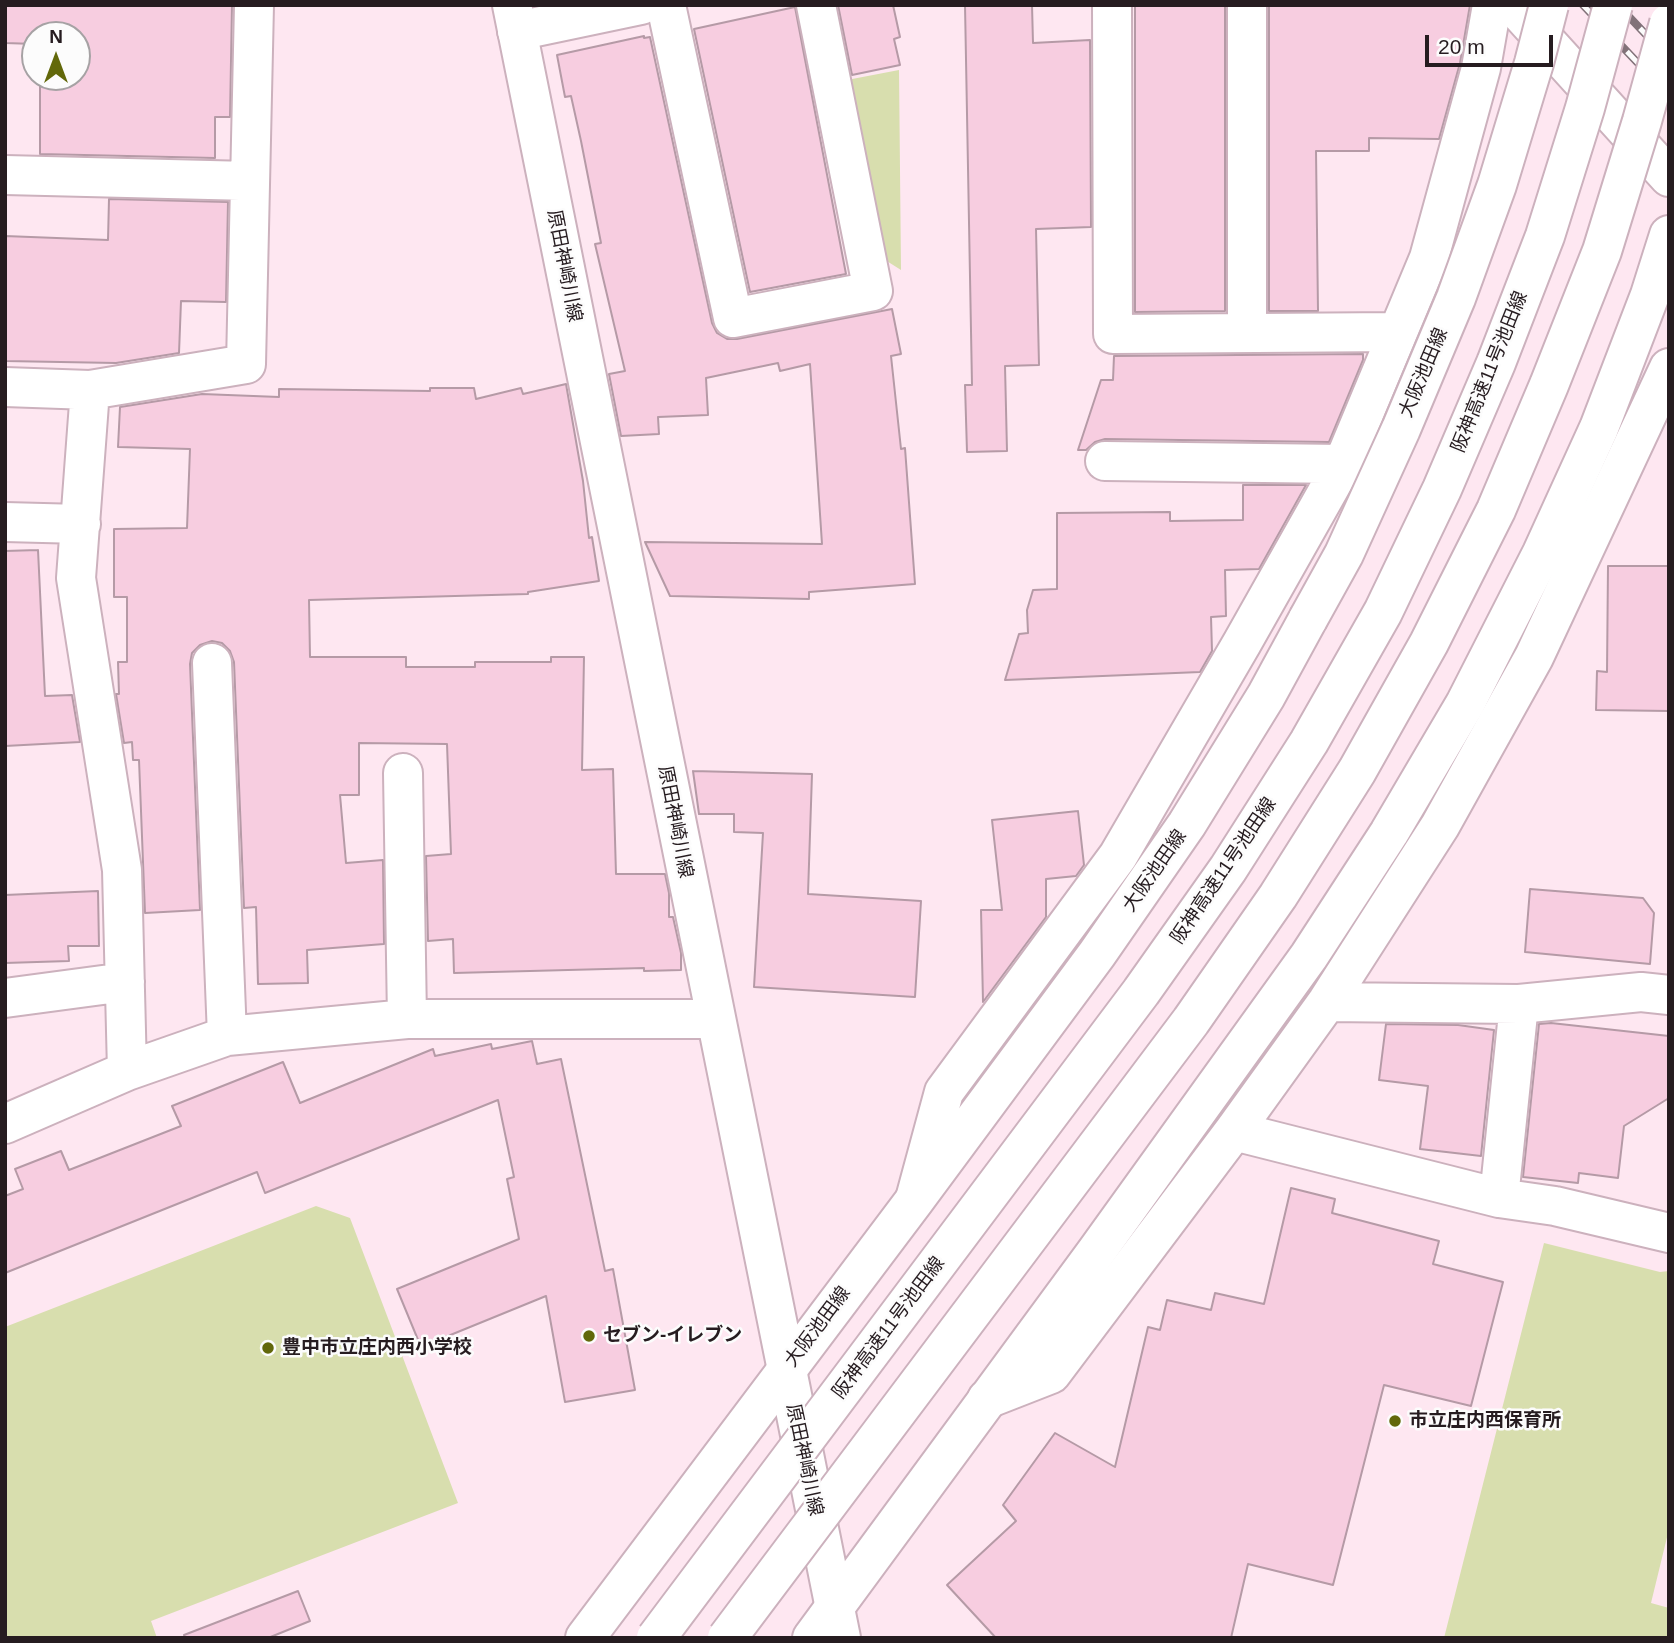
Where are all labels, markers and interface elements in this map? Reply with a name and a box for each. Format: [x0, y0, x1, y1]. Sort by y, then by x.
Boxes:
north arrow [21, 21, 91, 91]
scale bar [1429, 21, 1557, 65]
text: N [49, 26, 63, 47]
text: 20 m [1438, 35, 1485, 58]
street label: 原田神崎川線 [542, 208, 586, 324]
street label: 阪神高速11号池田線 [1447, 288, 1533, 456]
street label: 大阪池田線 [1395, 325, 1453, 421]
street label: 原田神崎川線 [653, 764, 697, 880]
street label: 阪神高速11号池田線 [1167, 793, 1281, 949]
street label: 大阪池田線 [1118, 826, 1192, 916]
street label: 阪神高速11号池田線 [828, 1253, 950, 1403]
street label: 大阪池田線 [780, 1282, 856, 1372]
place label: セブン-イレブン [603, 1325, 742, 1347]
marker: セブン-イレブン [581, 1328, 597, 1344]
place label: 豊中市立庄内西小学校 [282, 1337, 472, 1359]
marker: 豊中市立庄内西小学校 [260, 1340, 276, 1356]
street label: 原田神崎川線 [781, 1402, 827, 1518]
place label: 市立庄内西保育所 [1409, 1410, 1561, 1432]
marker: 市立庄内西保育所 [1387, 1413, 1403, 1429]

